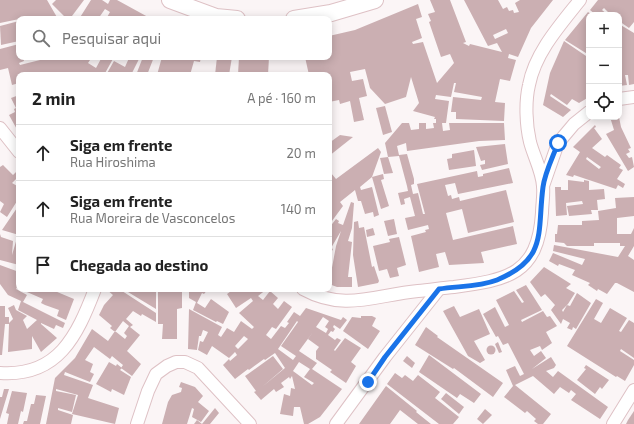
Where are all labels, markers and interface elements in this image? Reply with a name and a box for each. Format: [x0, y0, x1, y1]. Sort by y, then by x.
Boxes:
map controls [586, 12, 622, 120]
button: + [586, 12, 622, 48]
search box [16, 16, 332, 60]
icon: search [30, 27, 52, 49]
text: Pesquisar aqui [62, 29, 161, 47]
button: − [586, 48, 622, 84]
button: locate [586, 84, 622, 120]
text: 2 min [32, 88, 75, 108]
text: A pé · 160 m [247, 90, 316, 106]
route start [549, 134, 567, 152]
text: Siga em frente [70, 136, 172, 154]
icon: ahead [32, 142, 54, 164]
text: 20 m [287, 145, 316, 161]
text: Rua Hiroshima [70, 154, 156, 170]
text: Siga em frente [70, 192, 172, 210]
icon: ahead [32, 198, 54, 220]
text: 140 m [281, 201, 316, 217]
text: Rua Moreira de Vasconcelos [70, 210, 235, 226]
icon: arrive [32, 254, 54, 276]
text: Chegada ao destino [70, 256, 208, 274]
route end [359, 373, 377, 391]

